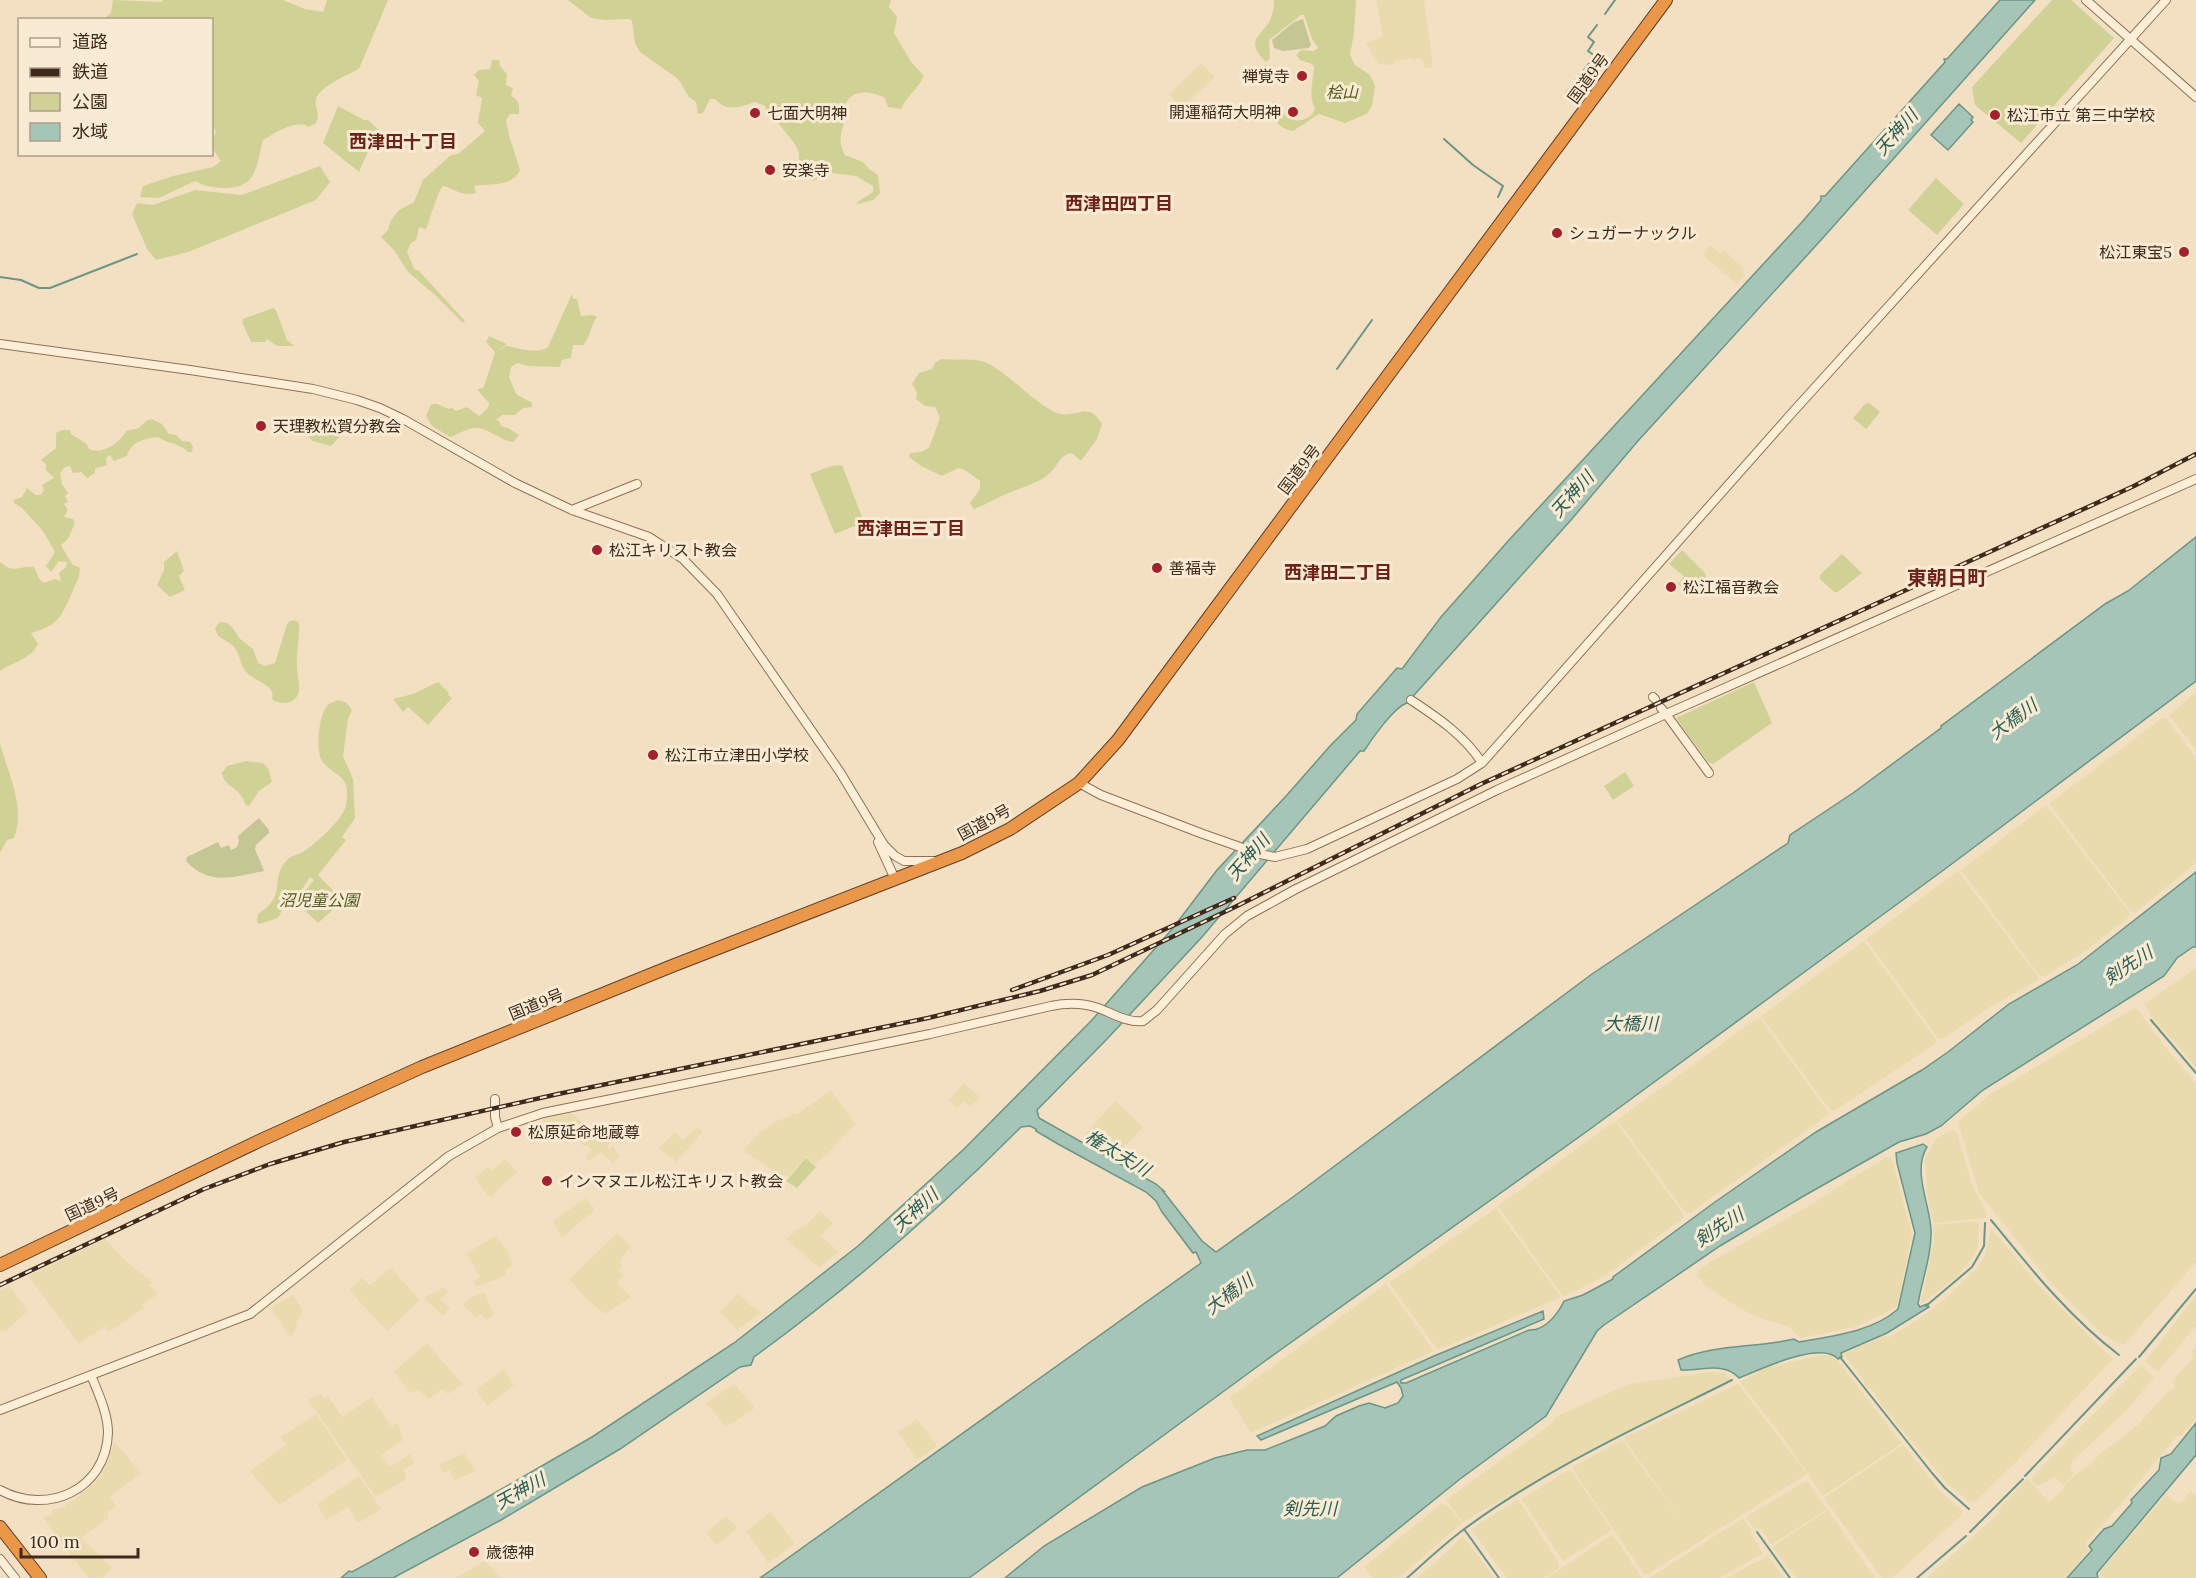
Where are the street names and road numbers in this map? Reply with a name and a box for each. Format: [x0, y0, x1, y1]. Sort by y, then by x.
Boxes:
street label: 国道9号 [1563, 49, 1613, 107]
street label: 国道9号 [1274, 440, 1324, 498]
street label: 国道9号 [954, 800, 1014, 844]
street label: 国道9号 [506, 984, 566, 1024]
street label: 国道9号 [62, 1183, 122, 1225]

